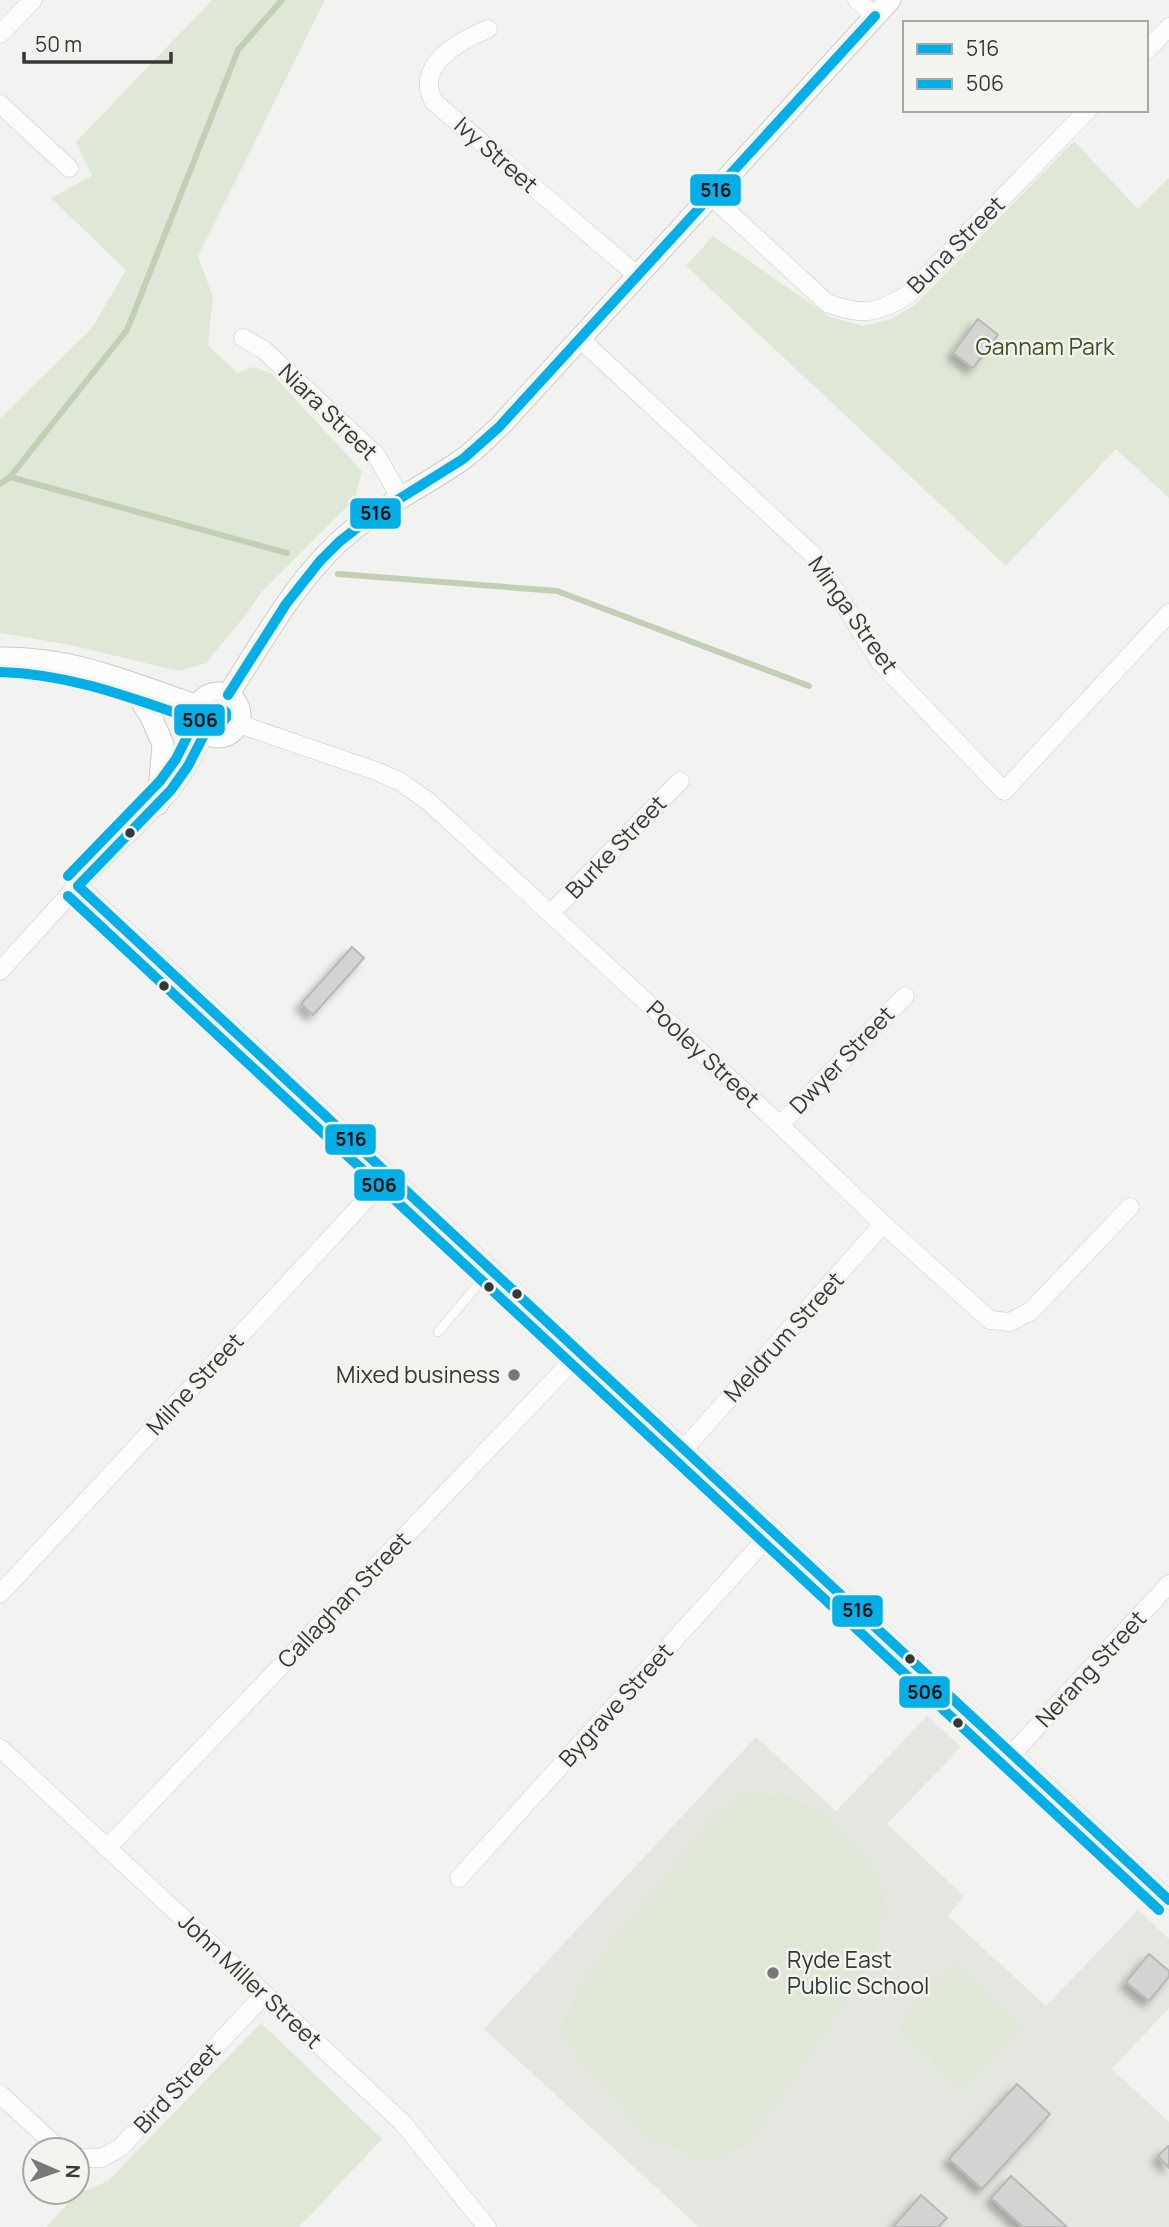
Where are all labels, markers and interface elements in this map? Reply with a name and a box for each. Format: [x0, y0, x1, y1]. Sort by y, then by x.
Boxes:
scale bar [24, 21, 172, 65]
legend [903, 21, 1148, 112]
text: 50 m [35, 30, 82, 58]
text: 516 [966, 34, 999, 62]
text: 506 [966, 69, 1004, 97]
street label: Ivy Street [448, 109, 545, 200]
line badge: 516 [689, 173, 742, 207]
text: 516 [700, 177, 732, 203]
street label: Buna Street [899, 188, 1011, 300]
park label: Gannam Park [975, 330, 1115, 362]
street label: Niara Street [272, 356, 385, 467]
line badge: 516 [349, 497, 402, 530]
text: 516 [360, 500, 392, 526]
street label: Minga Street [801, 549, 906, 680]
line badge: 506 [173, 703, 226, 737]
text: 506 [182, 707, 218, 733]
street label: Burke Street [558, 787, 673, 905]
unlabelled marker [123, 826, 137, 840]
unlabelled marker [157, 979, 171, 993]
street label: Pooley Street [640, 993, 767, 1114]
street label: Dwyer Street [782, 998, 901, 1120]
line badge: 516 [324, 1123, 377, 1156]
text: 516 [335, 1126, 367, 1152]
line badge: 506 [353, 1168, 406, 1202]
text: 506 [361, 1172, 397, 1198]
street label: Meldrum Street [716, 1264, 850, 1408]
unlabelled marker [482, 1280, 496, 1294]
unlabelled marker [510, 1287, 524, 1301]
street label: Milne Street [138, 1325, 250, 1441]
place label: Mixed business [336, 1358, 500, 1390]
marker: Mixed business [506, 1367, 522, 1383]
street label: Callaghan Street [270, 1524, 417, 1675]
line badge: 516 [831, 1594, 884, 1628]
text: 516 [842, 1597, 874, 1623]
street label: Nerang Street [1028, 1603, 1153, 1734]
street label: Bygrave Street [551, 1635, 680, 1773]
unlabelled marker [903, 1652, 917, 1666]
line badge: 506 [898, 1675, 951, 1709]
text: 506 [907, 1679, 943, 1705]
unlabelled marker [951, 1716, 965, 1730]
street label: John Miller Street [172, 1905, 329, 2055]
place label: Ryde East Public School [787, 1943, 929, 2001]
marker: Ryde East Public School [765, 1965, 781, 1981]
street label: Bird Street [126, 2035, 227, 2140]
north arrow [21, 2136, 91, 2206]
text: N [60, 2164, 86, 2179]

